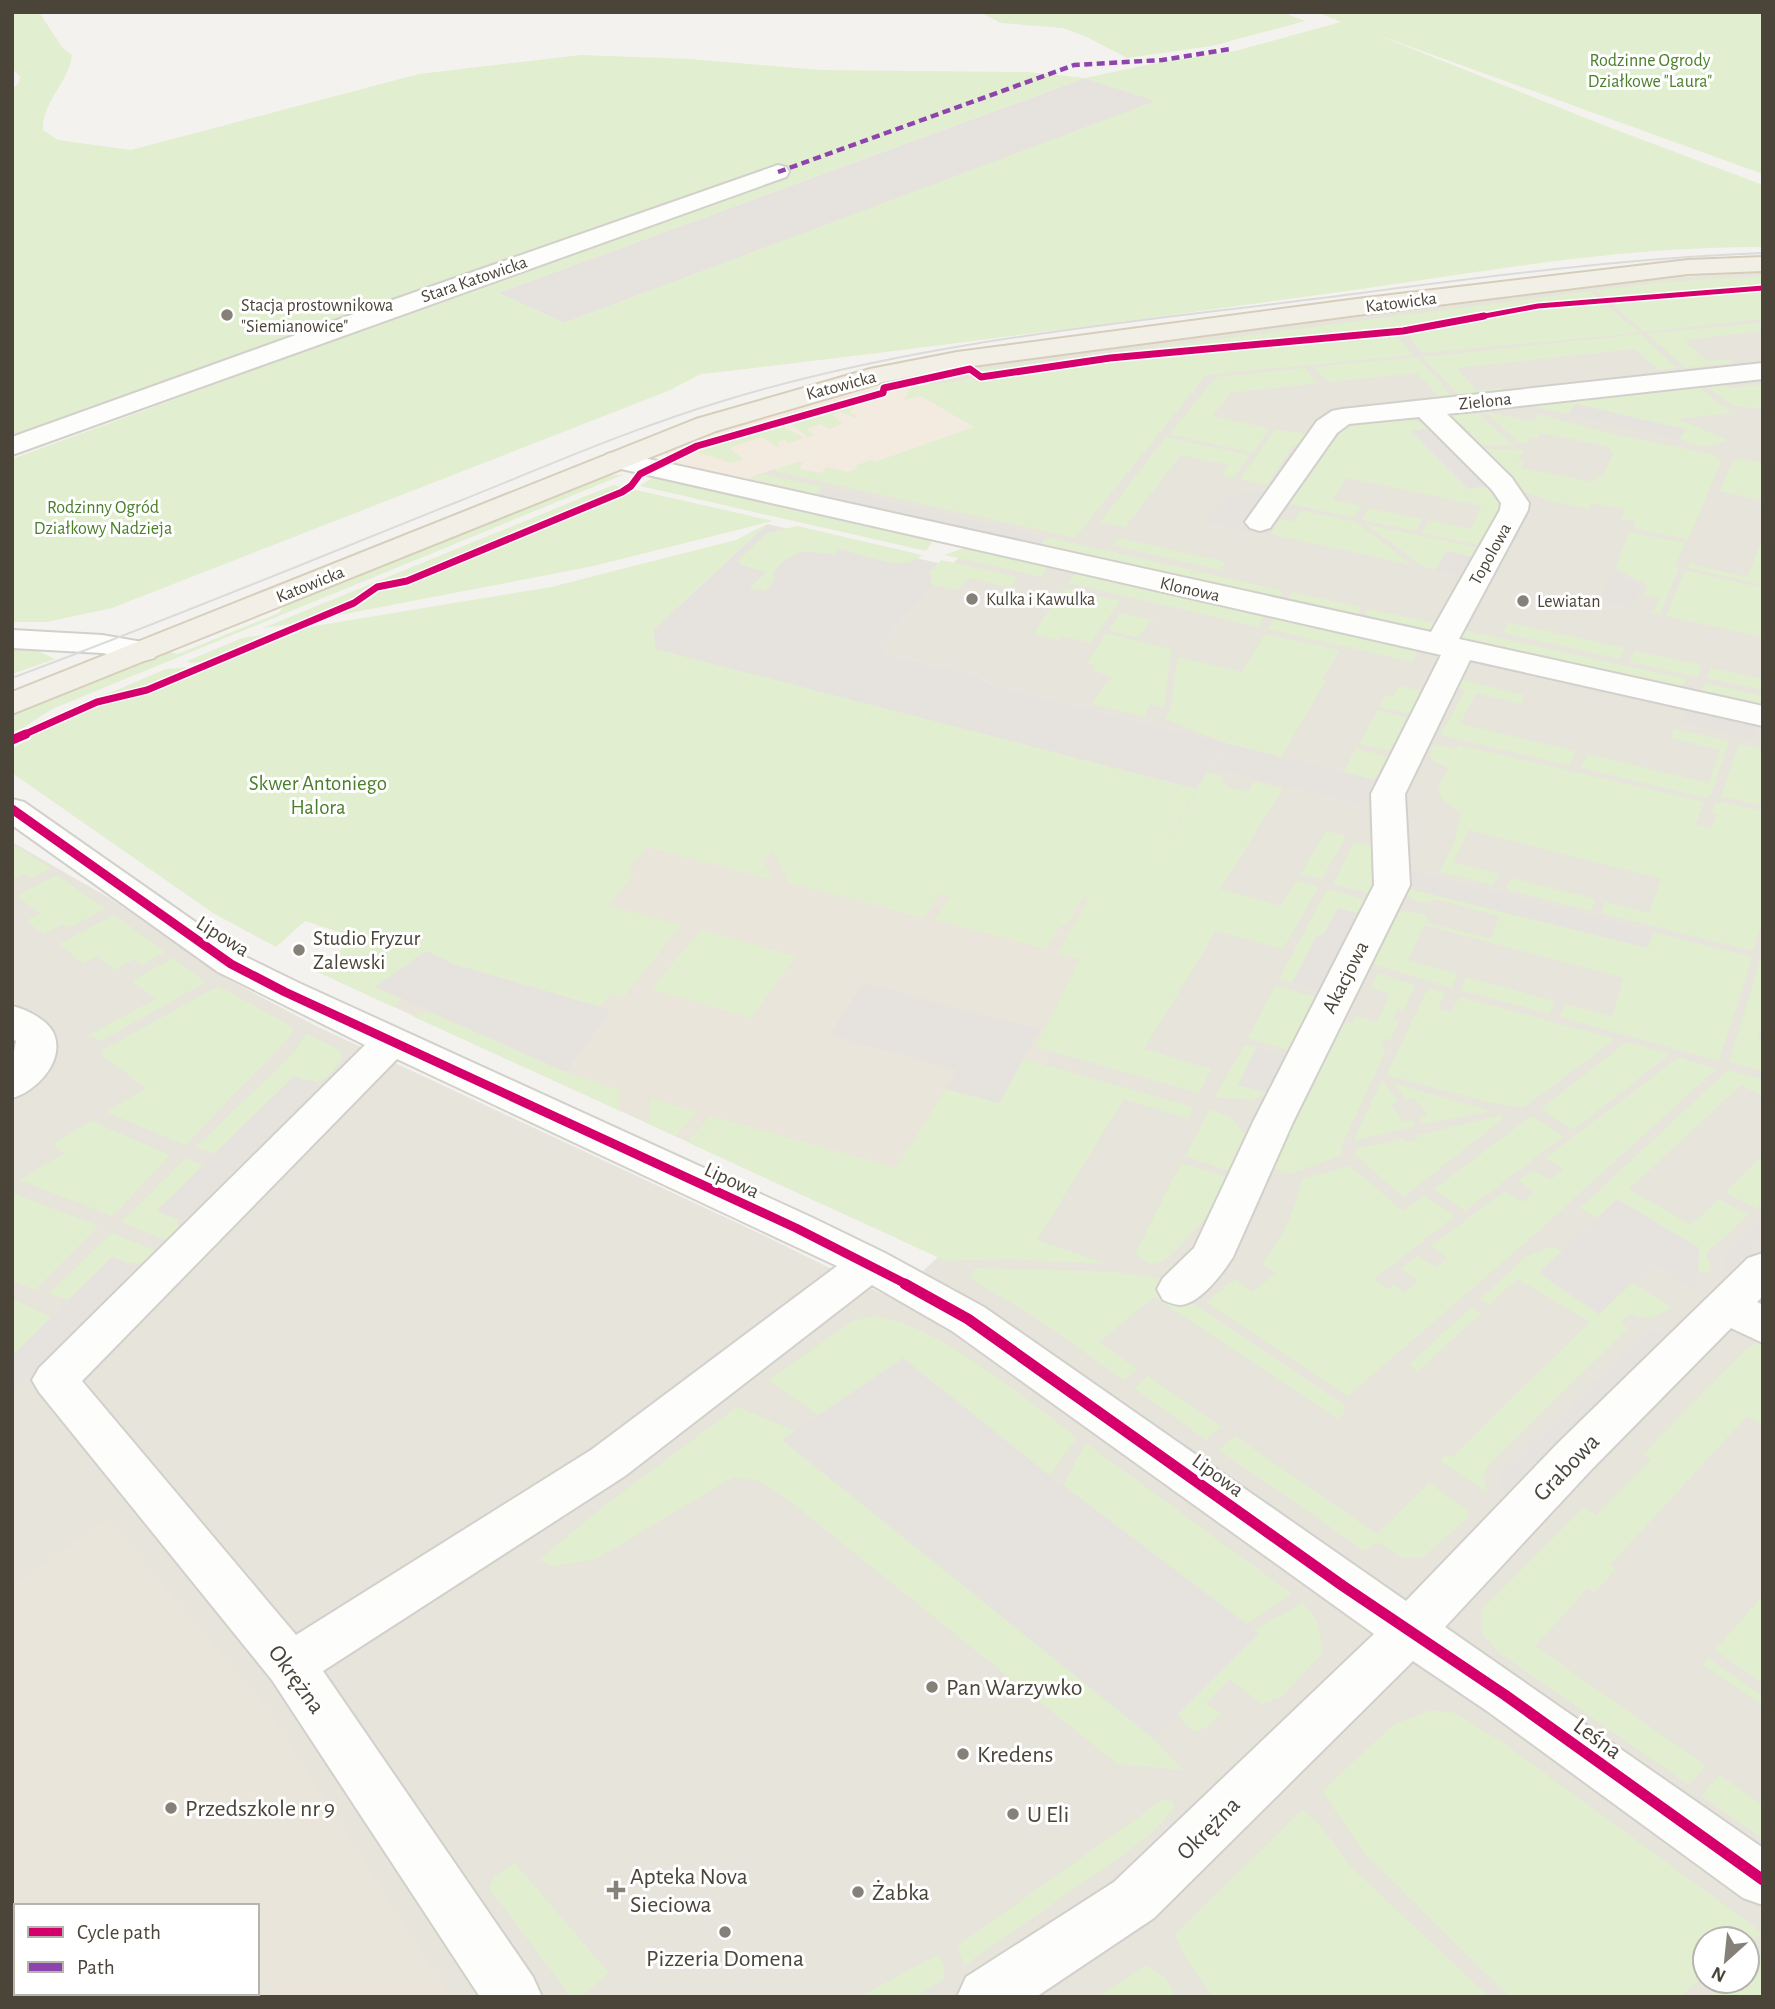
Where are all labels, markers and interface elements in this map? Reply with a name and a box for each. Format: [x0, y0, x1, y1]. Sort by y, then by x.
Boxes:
park label: Rodzinne Ogrody Działkowe "Laura" [1588, 52, 1712, 91]
street label: Stara Katowicka [419, 253, 530, 307]
street label: Katowicka [1364, 290, 1438, 316]
place label: Stacja prostownikowa "Siemianowice" [241, 297, 393, 336]
marker: Stacja prostownikowa "Siemianowice" [219, 307, 235, 323]
street label: Katowicka [804, 368, 878, 404]
street label: Zielona [1458, 390, 1512, 414]
park label: Rodzinny Ogród Działkowy Nadzieja [34, 499, 172, 538]
street label: Topolowa [1467, 521, 1515, 588]
street label: Katowicka [274, 563, 347, 607]
street label: Klonowa [1158, 574, 1222, 606]
marker: Kulka i Kawulka [964, 591, 980, 607]
place label: Kulka i Kawulka [986, 591, 1095, 609]
marker: Lewiatan [1515, 593, 1531, 609]
place label: Lewiatan [1537, 593, 1601, 611]
park label: Skwer Antoniego Halora [249, 773, 387, 818]
street label: Lipowa [193, 912, 253, 961]
place label: Studio Fryzur Zalewski [313, 928, 421, 973]
street label: Akacjowa [1318, 937, 1373, 1017]
marker: Studio Fryzur Zalewski [291, 942, 307, 958]
street label: Lipowa [701, 1159, 763, 1202]
street label: Grabowa [1529, 1429, 1604, 1506]
street label: Lipowa [1188, 1450, 1248, 1501]
street label: Okrężna [263, 1641, 329, 1718]
place label: Pan Warzywko [946, 1676, 1082, 1700]
marker: Pan Warzywko [924, 1679, 940, 1695]
street label: Leśna [1569, 1714, 1626, 1764]
place label: Kredens [977, 1743, 1053, 1767]
marker: Kredens [955, 1746, 971, 1762]
street label: Okrężna [1173, 1793, 1245, 1865]
place label: Przedszkole nr 9 [185, 1797, 335, 1821]
marker: Przedszkole nr 9 [163, 1800, 179, 1816]
place label: U Eli [1027, 1803, 1069, 1827]
marker: U Eli [1005, 1806, 1021, 1822]
place label: Apteka Nova Sieciowa [630, 1865, 748, 1917]
place label: Żabka [872, 1880, 930, 1905]
marker: Apteka Nova Sieciowa [608, 1882, 624, 1898]
marker: Żabka [850, 1884, 866, 1900]
legend [14, 1904, 259, 1995]
text: Cycle path [77, 1922, 161, 1943]
marker: Pizzeria Domena [717, 1924, 733, 1940]
north arrow [1691, 1925, 1761, 1995]
place label: Pizzeria Domena [646, 1947, 804, 1971]
text: Path [77, 1957, 115, 1978]
text: N [1709, 1962, 1729, 1985]

